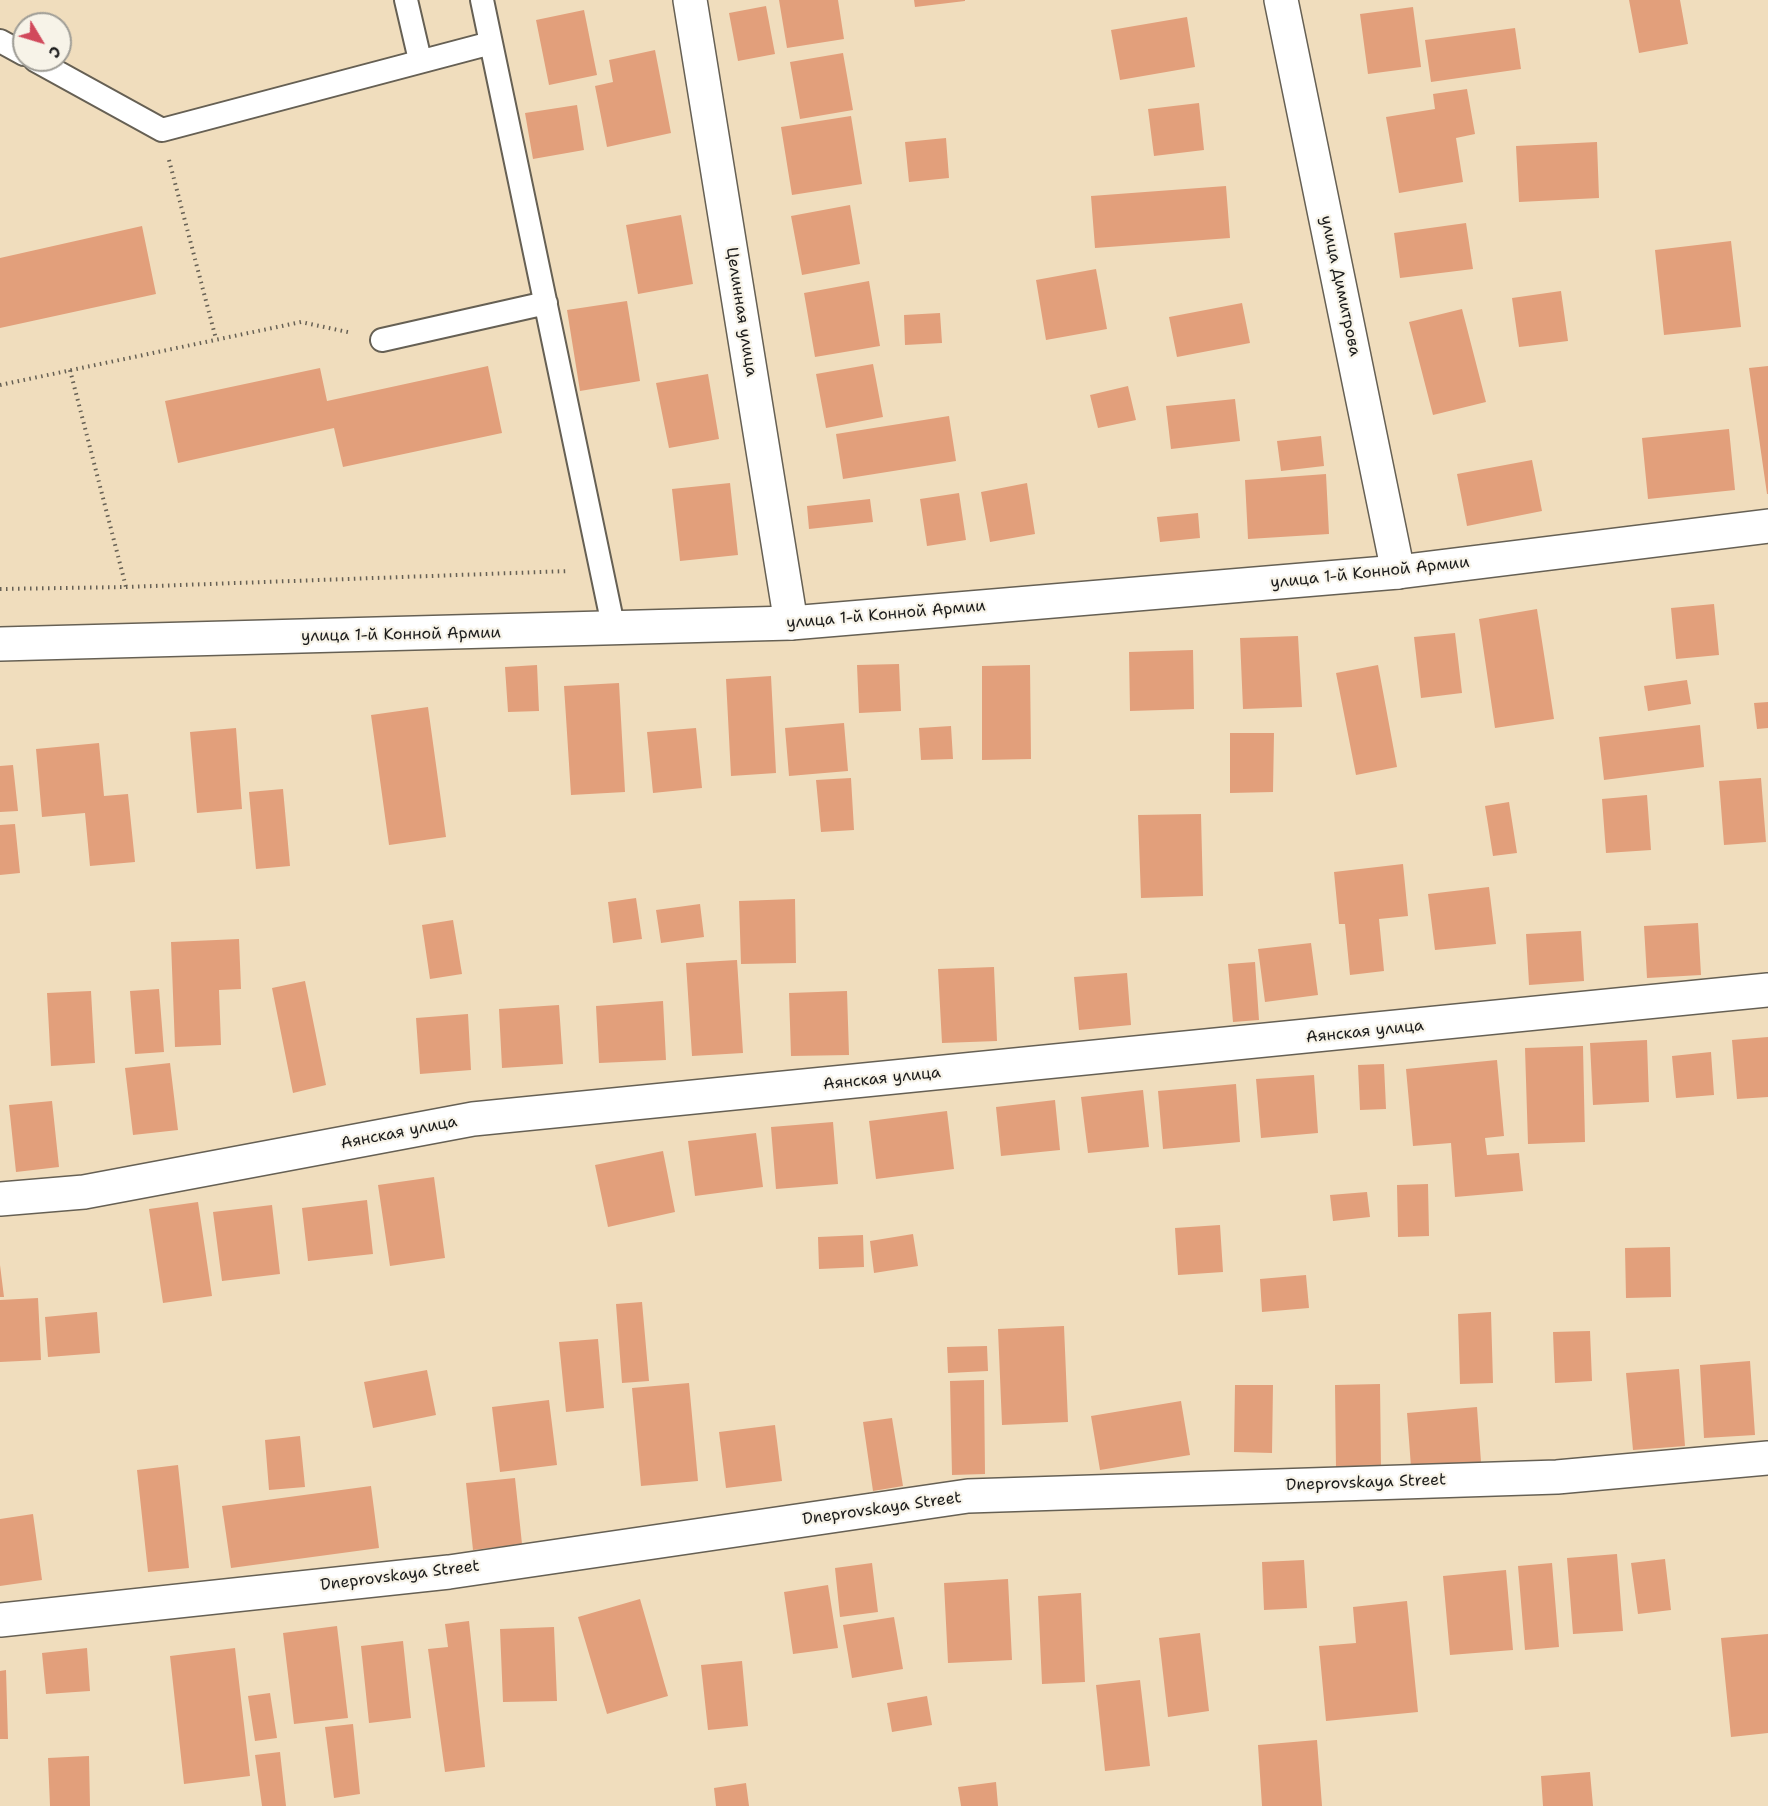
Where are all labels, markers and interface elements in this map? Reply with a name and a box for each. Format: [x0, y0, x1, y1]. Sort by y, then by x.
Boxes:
north arrow [12, 12, 72, 72]
text: С [44, 42, 66, 62]
street label: улица Димитрова [1316, 214, 1364, 358]
street label: Целинная улица [721, 246, 761, 378]
street label: улица 1-й Конной Армии [1270, 553, 1470, 593]
street label: улица 1-й Конной Армии [786, 597, 986, 633]
street label: улица 1-й Конной Армии [301, 624, 501, 646]
street label: Аянская улица [1305, 1016, 1425, 1048]
street label: Аянская улица [822, 1063, 942, 1095]
street label: Аянская улица [339, 1112, 459, 1154]
street label: Dneprovskaya Street [1286, 1471, 1446, 1495]
street label: Dneprovskaya Street [801, 1488, 963, 1530]
street label: Dneprovskaya Street [319, 1557, 481, 1595]

